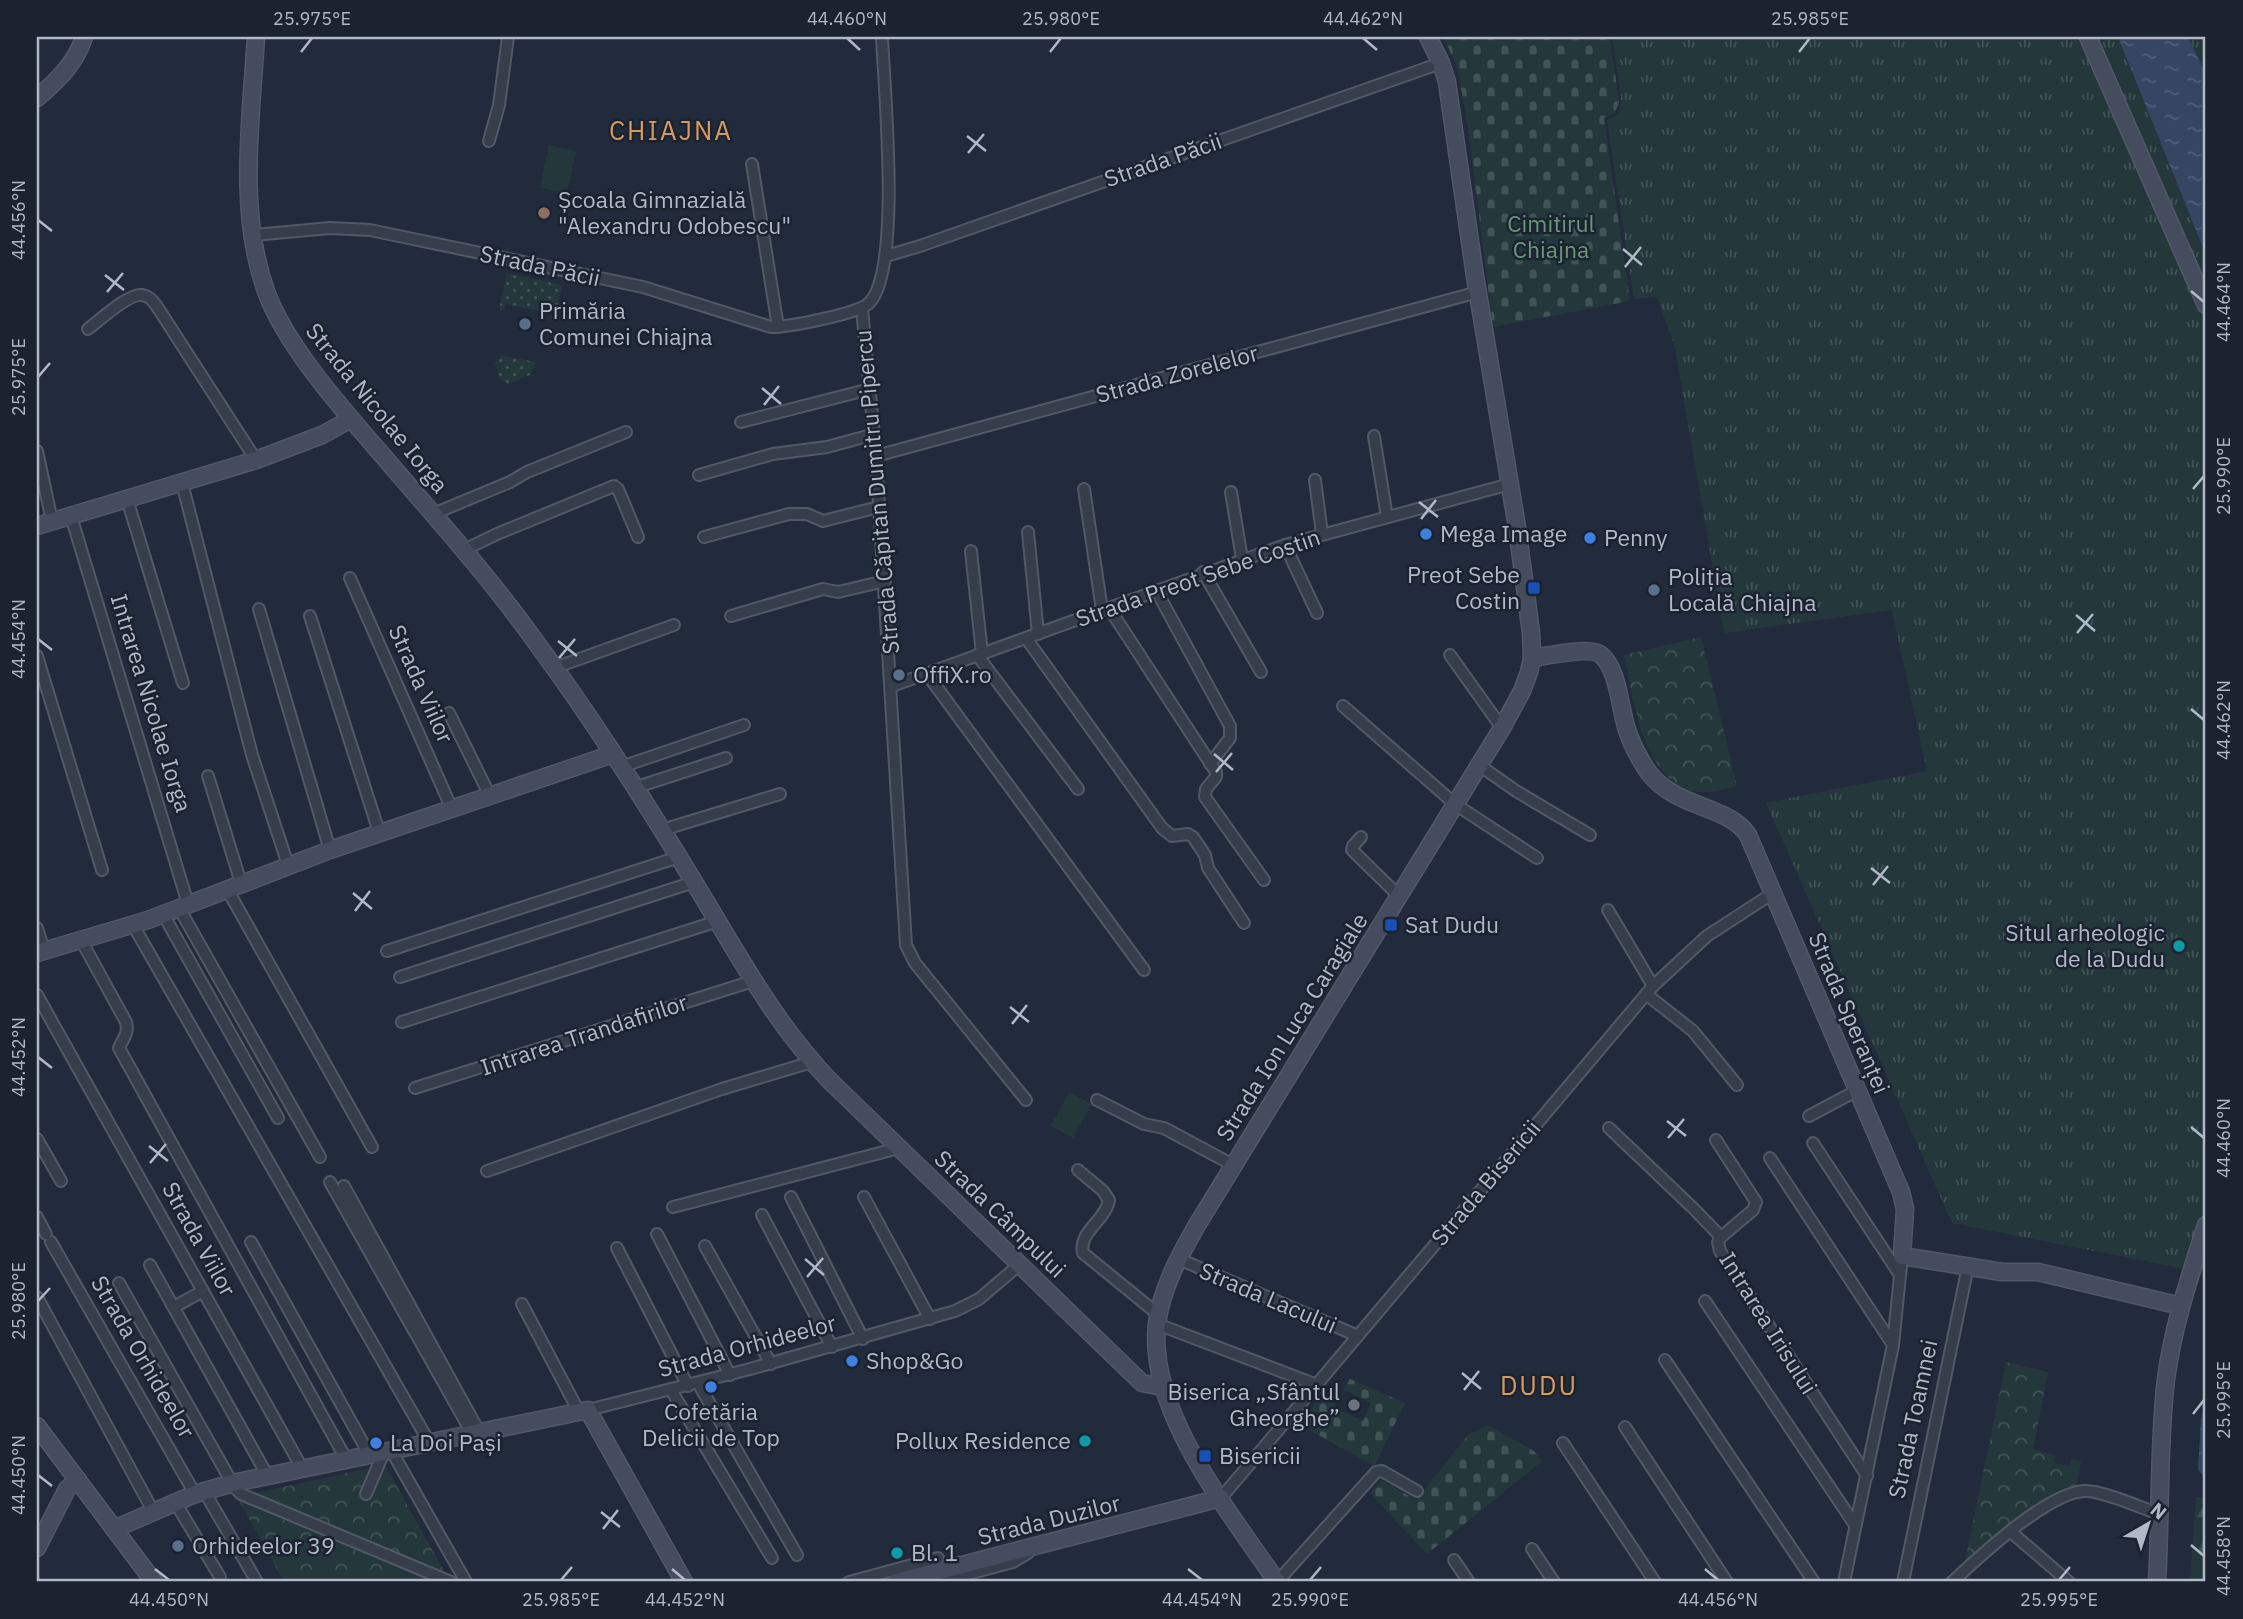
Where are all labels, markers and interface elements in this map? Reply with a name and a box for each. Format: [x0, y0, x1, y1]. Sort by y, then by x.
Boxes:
text: 25.975°E [273, 7, 351, 30]
text: 44.460°N [807, 7, 887, 30]
text: 25.980°E [1022, 7, 1100, 30]
text: 44.462°N [1323, 7, 1403, 30]
text: 25.985°E [1771, 7, 1849, 30]
district label: CHIAJNA [609, 113, 733, 147]
street label: Strada Păcii [1100, 125, 1225, 193]
text: 44.456°N [7, 180, 30, 260]
place label: Școala Gimnazială "Alexandru Odobescu" [558, 184, 791, 240]
marker: Școala Gimnazială "Alexandru Odobescu" [536, 205, 552, 221]
park label: Cimitirul Chiajna [1507, 208, 1595, 264]
street label: Strada Păcii [477, 238, 603, 292]
text: 44.464°N [2212, 262, 2235, 342]
place label: Primăria Comunei Chiajna [539, 295, 713, 351]
street label: Strada Nicolae Iorga [300, 316, 456, 499]
marker: Primăria Comunei Chiajna [517, 316, 533, 332]
street label: Strada Căpitan Dumitru Pipercu [847, 329, 905, 656]
street label: Strada Zorelelor [1092, 337, 1262, 409]
text: 25.975°E [7, 338, 30, 416]
text: 25.990°E [2212, 437, 2235, 515]
place label: Mega Image [1440, 518, 1567, 548]
street label: Strada Preot Sebe Costin [1071, 521, 1324, 633]
place label: Penny [1604, 522, 1668, 552]
marker: Mega Image [1418, 526, 1434, 542]
marker: Penny [1582, 530, 1598, 546]
place label: Preot Sebe Costin [1407, 559, 1520, 615]
place label: Poliția Locală Chiajna [1668, 561, 1816, 617]
marker: Preot Sebe Costin [1526, 580, 1542, 596]
marker: Poliția Locală Chiajna [1646, 582, 1662, 598]
street label: Intrarea Nicolae Iorga [104, 590, 199, 816]
text: 44.454°N [7, 599, 30, 679]
street label: Strada Viilor [383, 620, 462, 748]
place label: OffiX.ro [913, 659, 992, 689]
marker: OffiX.ro [891, 667, 907, 683]
text: 44.462°N [2212, 680, 2235, 760]
street label: Strada Ion Luca Caragiale [1209, 907, 1374, 1146]
place label: Sat Dudu [1405, 909, 1499, 939]
marker: Sat Dudu [1383, 917, 1399, 933]
place label: Situl arheologic de la Dudu [2005, 917, 2165, 973]
street label: Strada Speranței [1802, 927, 1897, 1098]
marker: Situl arheologic de la Dudu [2171, 938, 2187, 954]
street label: Intrarea Trandafirilor [476, 986, 692, 1082]
text: 44.452°N [7, 1017, 30, 1097]
text: 44.460°N [2212, 1098, 2235, 1178]
street label: Strada Bisericii [1424, 1113, 1547, 1251]
street label: Strada Câmpului [929, 1143, 1073, 1284]
street label: Strada Viilor [156, 1176, 244, 1301]
street label: Intrarea Irisului [1713, 1246, 1825, 1399]
street label: Strada Lacului [1195, 1255, 1342, 1340]
text: 25.980°E [7, 1262, 30, 1340]
street label: Strada Orhideelor [85, 1270, 203, 1444]
street label: Strada Orhideelor [655, 1307, 839, 1383]
street label: Strada Toamnei [1881, 1337, 1943, 1501]
place label: Shop&Go [866, 1345, 963, 1375]
marker: Shop&Go [844, 1353, 860, 1369]
text: 25.995°E [2212, 1361, 2235, 1439]
district label: DUDU [1500, 1368, 1578, 1402]
place label: Biserica „Sfântul Gheorghe” [1167, 1376, 1340, 1432]
marker: Cofetăria Delicii de Top [703, 1379, 719, 1395]
place label: Cofetăria Delicii de Top [642, 1396, 780, 1452]
marker: Biserica „Sfântul Gheorghe” [1346, 1397, 1362, 1413]
place label: Pollux Residence [895, 1425, 1071, 1455]
place label: La Doi Pași [390, 1427, 502, 1457]
marker: Pollux Residence [1077, 1433, 1093, 1449]
text: 44.450°N [7, 1435, 30, 1515]
marker: La Doi Pași [368, 1435, 384, 1451]
place label: Bisericii [1219, 1440, 1301, 1470]
marker: Bisericii [1197, 1448, 1213, 1464]
street label: Strada Duzilor [974, 1487, 1124, 1551]
north arrow [2114, 1490, 2184, 1560]
text: N [2146, 1497, 2172, 1524]
text: 44.458°N [2212, 1516, 2235, 1596]
place label: Orhideelor 39 [192, 1530, 335, 1560]
place label: Bl. 1 [911, 1537, 958, 1567]
marker: Orhideelor 39 [170, 1538, 186, 1554]
marker: Bl. 1 [889, 1545, 905, 1561]
text: 44.450°N [129, 1588, 209, 1611]
text: 25.985°E [522, 1588, 600, 1611]
text: 44.452°N [645, 1588, 725, 1611]
text: 44.454°N [1162, 1588, 1242, 1611]
text: 25.990°E [1271, 1588, 1349, 1611]
text: 44.456°N [1678, 1588, 1758, 1611]
text: 25.995°E [2020, 1588, 2098, 1611]

